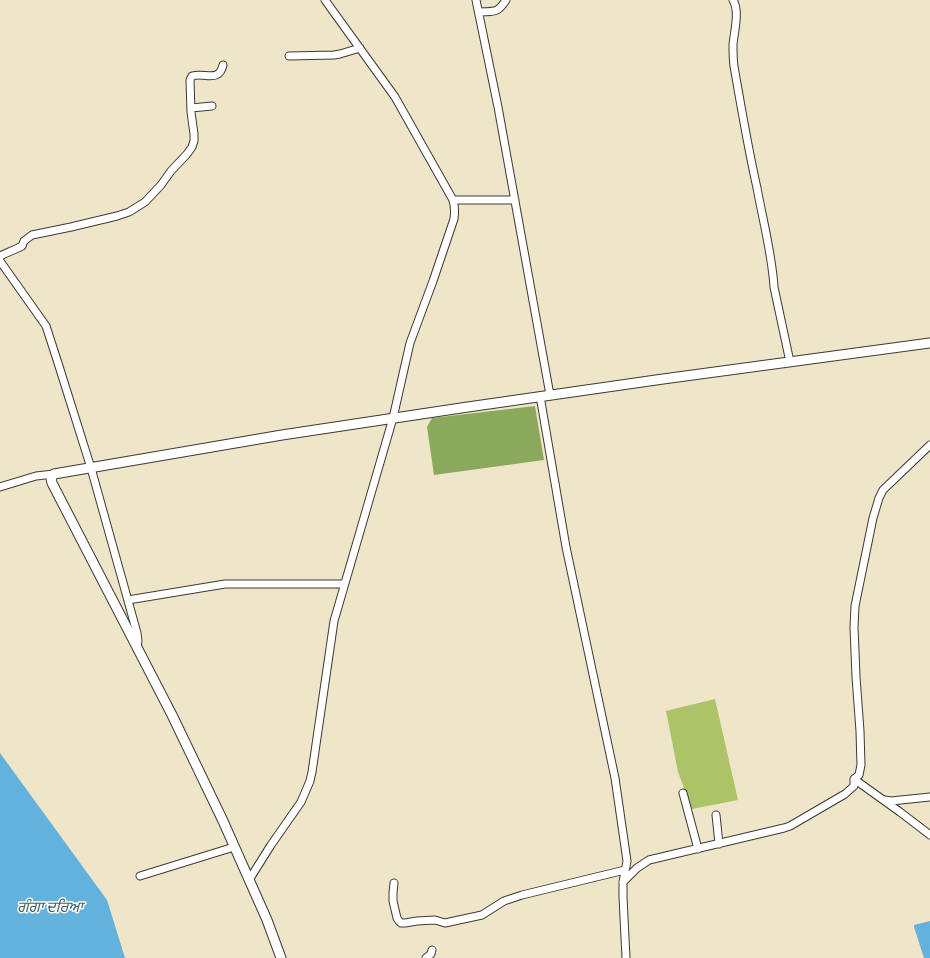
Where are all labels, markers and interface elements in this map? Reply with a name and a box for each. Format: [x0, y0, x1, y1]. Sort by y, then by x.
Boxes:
water label: ਗੰਗਾ ਦਰਿਆ [17, 899, 83, 917]

